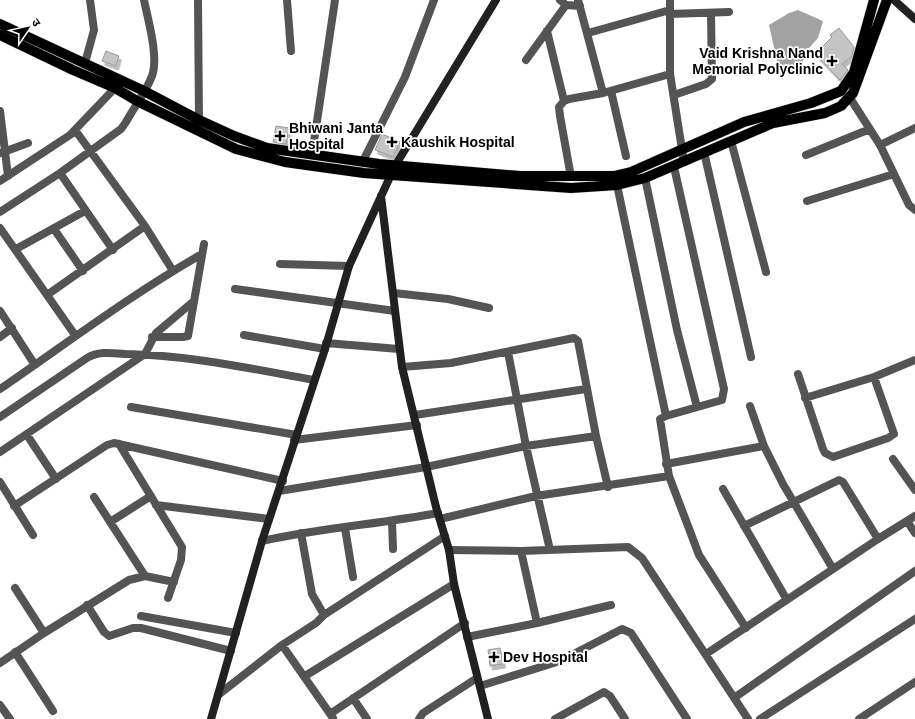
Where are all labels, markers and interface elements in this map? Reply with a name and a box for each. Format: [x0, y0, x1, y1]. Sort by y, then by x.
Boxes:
north arrow [8, 8, 48, 48]
text: उ [30, 16, 43, 29]
place label: Vaid Krishna Nand Memorial Polyclinic [692, 45, 823, 77]
marker: Vaid Krishna Nand Memorial Polyclinic [826, 55, 838, 67]
place label: Bhiwani Janta Hospital [289, 120, 383, 152]
marker: Bhiwani Janta Hospital [274, 130, 286, 142]
place label: Kaushik Hospital [401, 134, 515, 150]
marker: Kaushik Hospital [386, 136, 398, 148]
place label: Dev Hospital [503, 649, 588, 665]
marker: Dev Hospital [488, 651, 500, 663]

